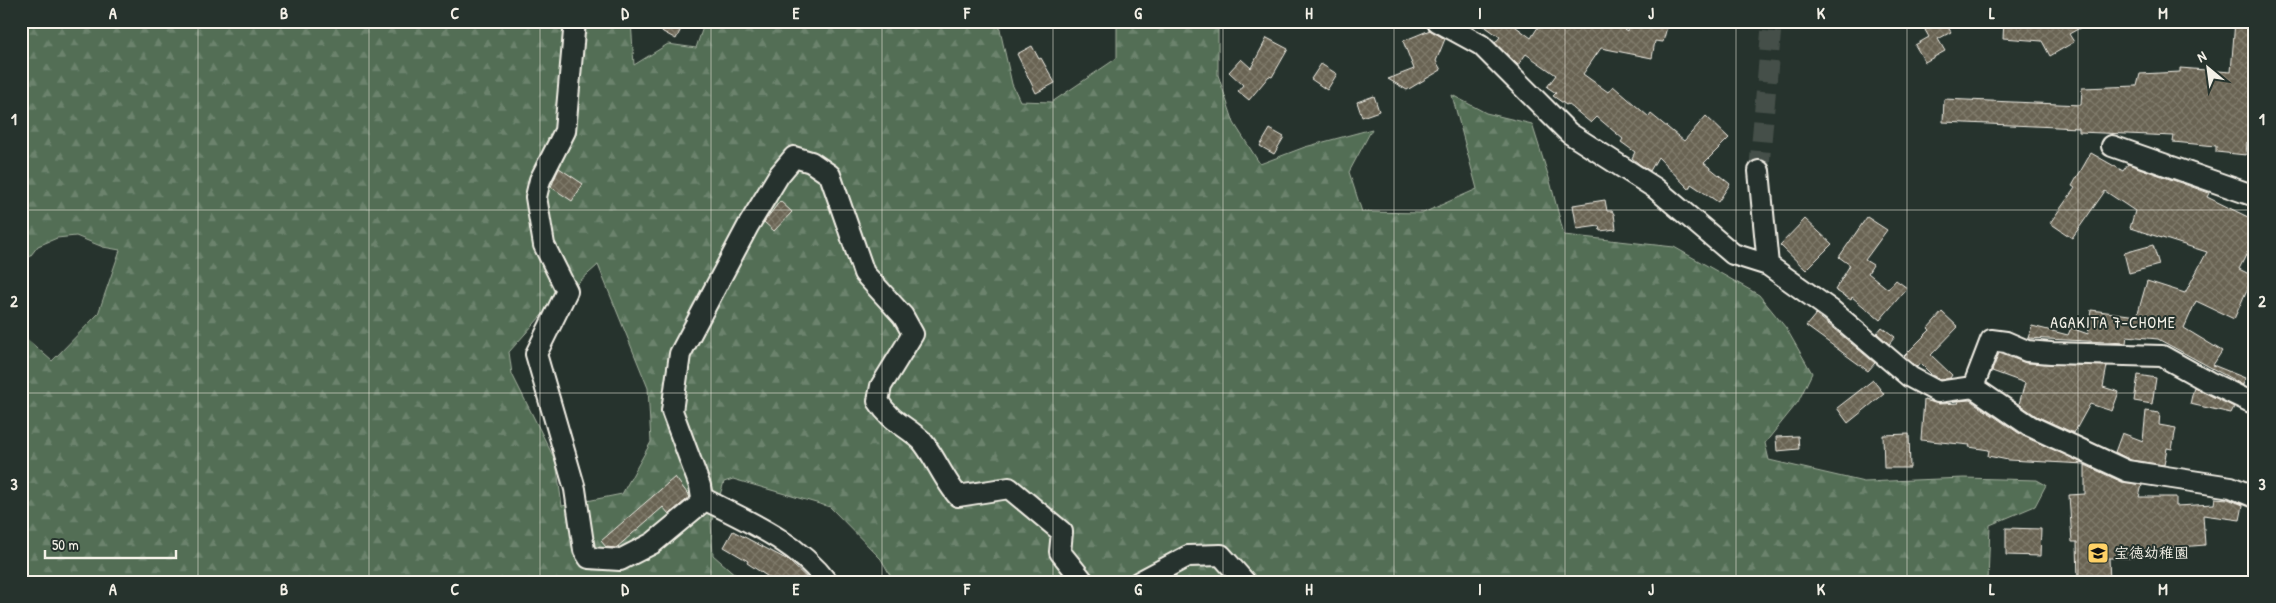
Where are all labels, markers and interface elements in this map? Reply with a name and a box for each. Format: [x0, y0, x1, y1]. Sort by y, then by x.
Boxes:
text: A [109, 2, 117, 24]
text: B [280, 2, 288, 24]
text: C [451, 2, 460, 24]
text: D [621, 2, 629, 24]
text: E [792, 2, 800, 24]
text: F [963, 2, 971, 24]
text: G [1134, 2, 1142, 24]
text: H [1305, 2, 1313, 24]
text: I [1478, 2, 1482, 24]
text: J [1648, 2, 1654, 24]
text: K [1817, 2, 1826, 24]
text: L [1989, 2, 1995, 24]
text: M [2158, 2, 2168, 24]
north arrow [2184, 42, 2234, 92]
text: N [2194, 46, 2210, 66]
text: 1 [11, 108, 17, 130]
text: 1 [2259, 108, 2265, 130]
text: 2 [10, 290, 18, 312]
text: 2 [2258, 290, 2266, 312]
district label: AGAKITA 7-CHOME [2050, 311, 2176, 333]
text: 3 [10, 473, 18, 495]
text: 3 [2258, 473, 2266, 495]
scale bar [45, 528, 176, 560]
text: 50 m [52, 534, 79, 555]
school or university icon: 宝徳幼稚園 [2086, 541, 2110, 565]
place label: 宝徳幼稚園 [2114, 542, 2189, 563]
text: A [109, 578, 117, 600]
text: B [280, 578, 288, 600]
text: C [451, 578, 460, 600]
text: D [621, 578, 629, 600]
text: E [792, 578, 800, 600]
text: F [963, 578, 971, 600]
text: G [1134, 578, 1142, 600]
text: H [1305, 578, 1313, 600]
text: I [1478, 578, 1482, 600]
text: J [1648, 578, 1654, 600]
text: K [1817, 578, 1826, 600]
text: L [1989, 578, 1995, 600]
text: M [2158, 578, 2168, 600]

